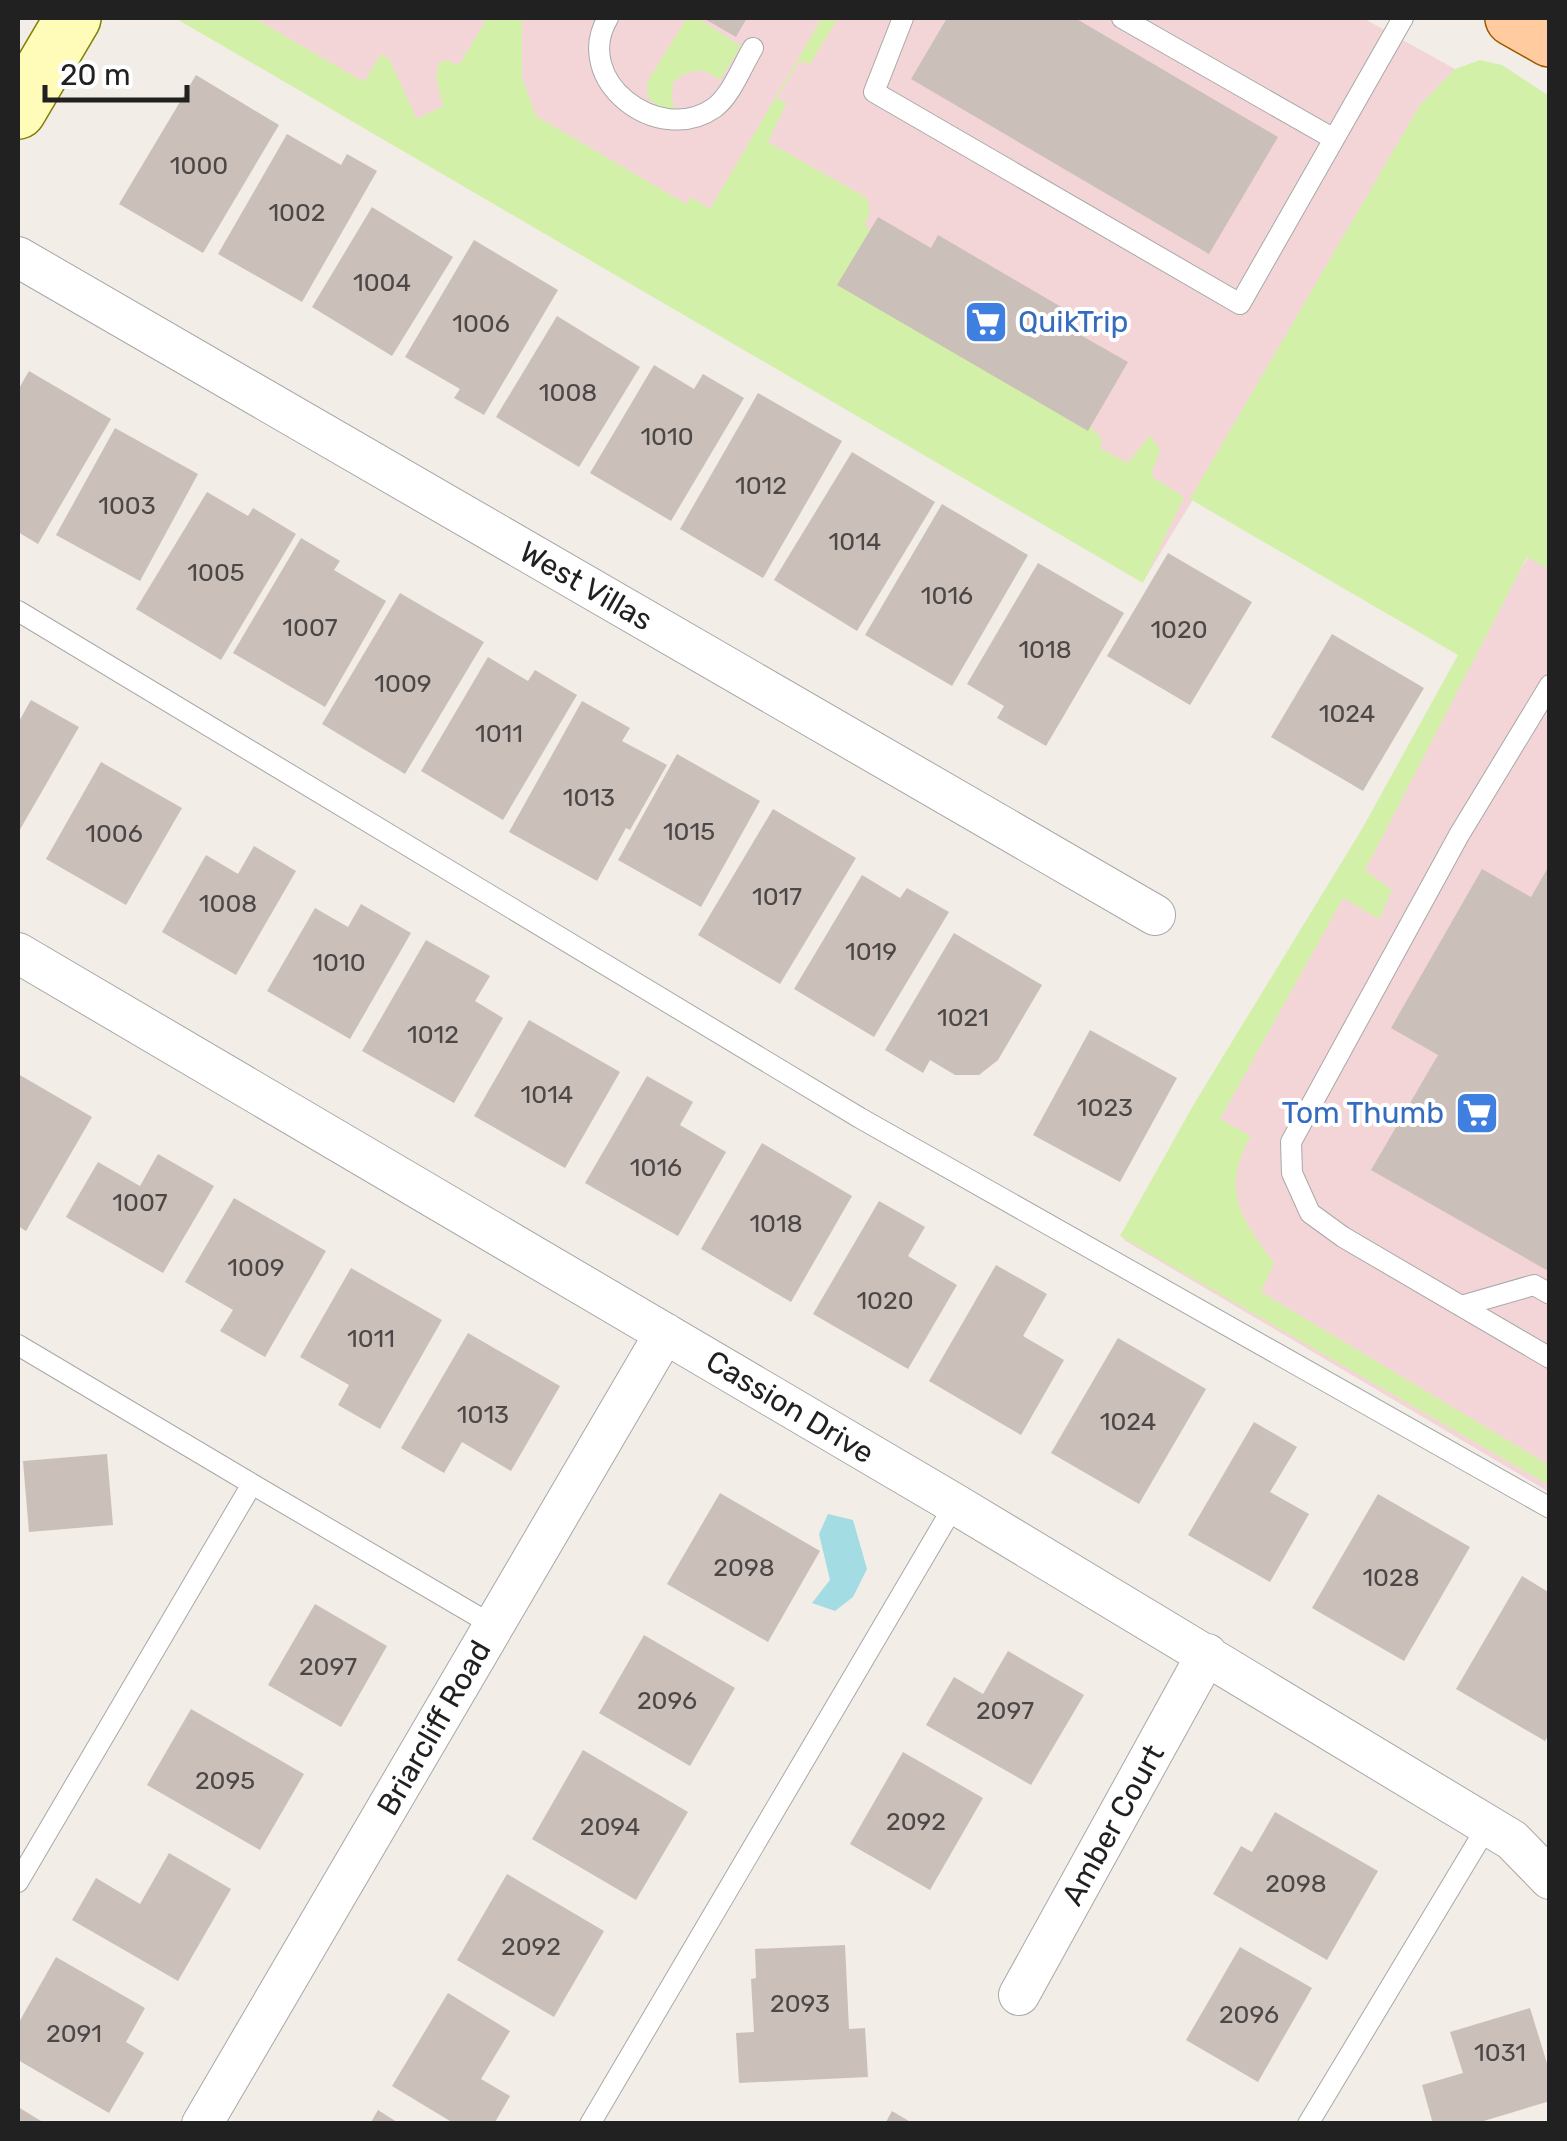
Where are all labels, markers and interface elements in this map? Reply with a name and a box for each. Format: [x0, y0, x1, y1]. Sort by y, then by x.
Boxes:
scale bar [45, 40, 188, 102]
text: 20 m [60, 57, 131, 93]
house number: 1000 [170, 151, 228, 180]
house number: 1002 [268, 198, 326, 227]
house number: 1004 [353, 268, 411, 297]
supermarket icon: QuikTrip [963, 299, 1009, 345]
place label: QuikTrip [1018, 304, 1128, 340]
house number: 1006 [452, 309, 510, 338]
house number: 1008 [539, 378, 597, 407]
house number: 1010 [640, 422, 694, 451]
house number: 1012 [735, 471, 787, 500]
house number: 1003 [98, 491, 156, 520]
house number: 1014 [829, 527, 881, 556]
street label: West Villas [513, 534, 659, 638]
house number: 1005 [187, 558, 245, 587]
house number: 1016 [921, 581, 973, 610]
house number: 1007 [282, 613, 338, 642]
house number: 1020 [1150, 615, 1208, 644]
house number: 1018 [1018, 635, 1072, 664]
house number: 1009 [374, 669, 432, 698]
house number: 1024 [1319, 699, 1375, 728]
house number: 1011 [475, 719, 523, 748]
house number: 1013 [563, 783, 615, 812]
house number: 1015 [663, 817, 715, 846]
house number: 1006 [85, 819, 143, 848]
house number: 1017 [752, 882, 802, 911]
house number: 1008 [199, 889, 257, 918]
house number: 1019 [845, 937, 897, 966]
house number: 1010 [312, 948, 366, 977]
house number: 1021 [937, 1003, 989, 1032]
house number: 1012 [407, 1020, 459, 1049]
house number: 1014 [521, 1080, 573, 1109]
supermarket icon: Tom Thumb [1454, 1090, 1500, 1136]
house number: 1023 [1077, 1093, 1133, 1122]
place label: Tom Thumb [1281, 1095, 1444, 1131]
house number: 1016 [630, 1153, 682, 1182]
house number: 1007 [112, 1188, 168, 1217]
house number: 1018 [749, 1209, 803, 1238]
house number: 1009 [227, 1253, 285, 1282]
house number: 1020 [856, 1286, 914, 1315]
house number: 1011 [347, 1324, 395, 1353]
street label: Cassion Drive [700, 1343, 880, 1471]
house number: 1013 [457, 1400, 509, 1429]
house number: 1024 [1100, 1407, 1156, 1436]
house number: 2098 [713, 1553, 775, 1582]
house number: 1028 [1362, 1563, 1420, 1592]
street label: Briarcliff Road [369, 1634, 499, 1822]
house number: 2097 [299, 1652, 357, 1681]
house number: 2096 [637, 1686, 697, 1715]
house number: 2097 [976, 1696, 1034, 1725]
street label: Amber Court [1054, 1738, 1172, 1912]
house number: 2095 [195, 1766, 255, 1795]
house number: 2092 [886, 1807, 946, 1836]
house number: 2094 [580, 1812, 640, 1841]
house number: 2098 [1265, 1869, 1327, 1898]
house number: 2092 [501, 1932, 561, 1961]
house number: 2093 [770, 1989, 830, 2018]
house number: 2096 [1219, 2000, 1279, 2029]
house number: 2091 [46, 2019, 102, 2048]
house number: 1031 [1474, 2038, 1526, 2067]

